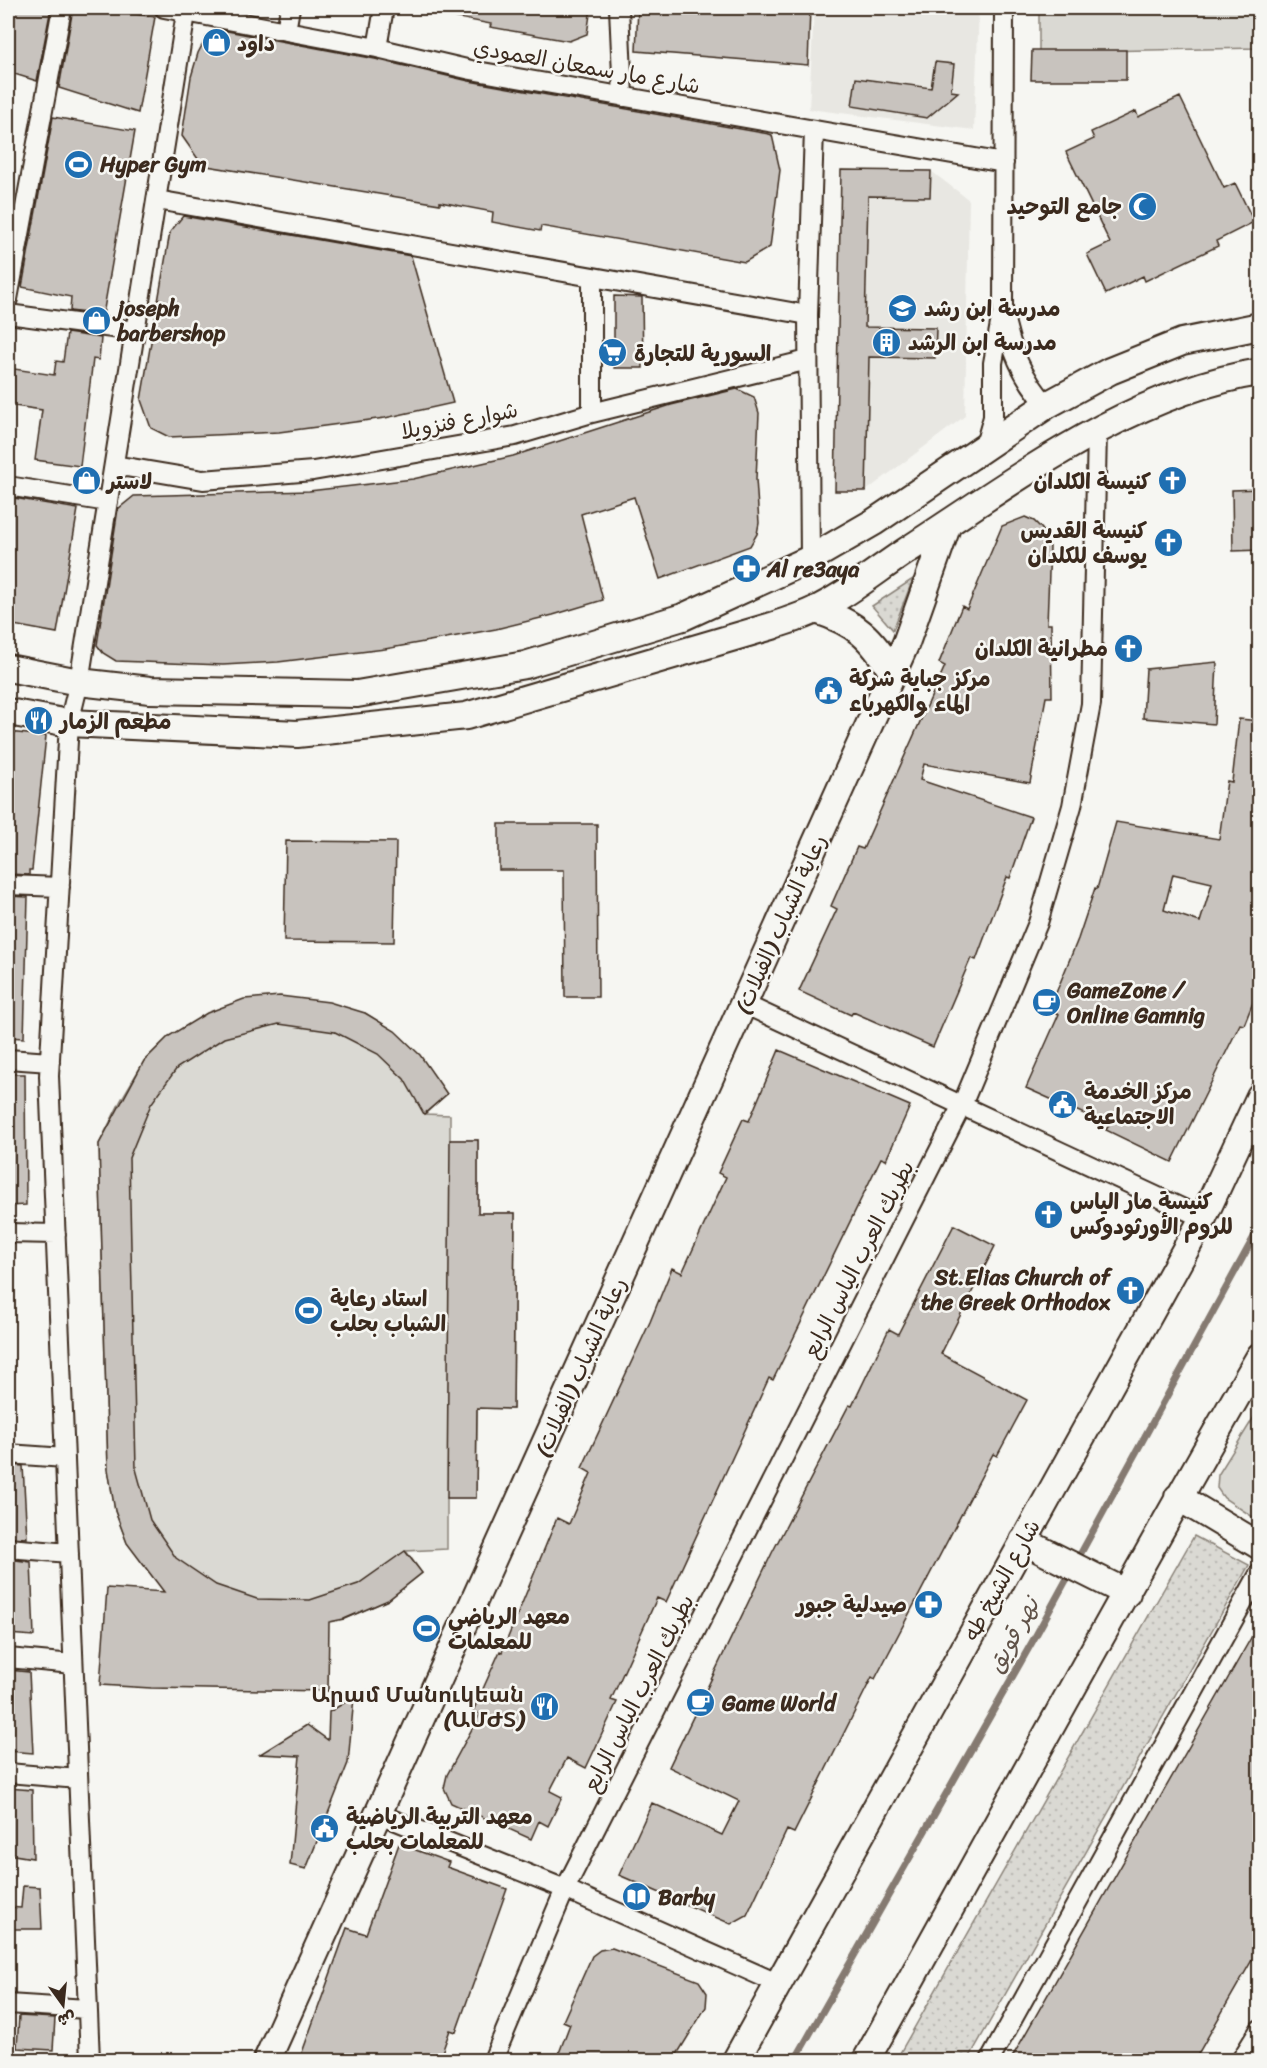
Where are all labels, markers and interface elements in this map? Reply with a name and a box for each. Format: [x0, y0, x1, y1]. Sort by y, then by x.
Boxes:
place label: داود [237, 24, 275, 63]
shop icon: داود [200, 27, 232, 59]
street label: شارع مار سمعان العمودي [471, 27, 703, 106]
place label: Hyper Gym [99, 145, 207, 184]
sports icon: Hyper Gym [63, 148, 95, 180]
place label: جامع التوحيد [1007, 187, 1122, 226]
mosque icon: جامع التوحيد [1127, 190, 1159, 222]
place label: joseph barbershop [112, 289, 226, 353]
place label: مدرسة ابن رشد [924, 289, 1061, 328]
school or university icon: مدرسة ابن رشد [887, 292, 919, 324]
shop icon: joseph barbershop [80, 305, 112, 337]
place label: مدرسة ابن الرشد [908, 323, 1057, 362]
building icon: مدرسة ابن الرشد [871, 326, 903, 358]
place label: السورية للتجارة [634, 334, 772, 373]
supermarket icon: السورية للتجارة [597, 337, 629, 369]
street label: شوارع فنزويلا [397, 390, 521, 451]
place label: لاستر [105, 462, 152, 501]
place label: كنيسة الكلدان [1033, 462, 1151, 501]
shop icon: لاستر [70, 465, 102, 497]
church icon: كنيسة الكلدان [1156, 465, 1188, 497]
place label: كنيسة القديس يوسف للكلدان [1021, 511, 1147, 575]
church icon: كنيسة القديس يوسف للكلدان [1152, 527, 1184, 559]
place label: Al re3aya [766, 550, 860, 589]
pharmacy icon: Al re3aya [730, 553, 762, 585]
place label: مطرانية الكلدان [975, 629, 1108, 668]
church icon: مطرانية الكلدان [1113, 632, 1145, 664]
place label: مركز جباية شركة الماء والكهرباء [849, 659, 991, 723]
public building icon: مركز جباية شركة الماء والكهرباء [812, 675, 844, 707]
place label: مطعم الزمار [58, 702, 171, 741]
restaurant icon: مطعم الزمار [23, 705, 55, 737]
street label: رعاية الشباب (الفيلات) [723, 828, 838, 1021]
place label: GameZone / Online Gamnig [1066, 971, 1205, 1035]
cafe icon: GameZone / Online Gamnig [1030, 987, 1062, 1019]
place label: مركز الخدمة الاجتماعية [1084, 1072, 1192, 1136]
public building icon: مركز الخدمة الاجتماعية [1047, 1088, 1079, 1120]
street label: بطريك العرب الياس الرابع [792, 1153, 925, 1365]
place label: كنيسة مار الياس للروم الأورثودوكس [1070, 1182, 1233, 1246]
church icon: كنيسة مار الياس للروم الأورثودوكس [1033, 1198, 1065, 1230]
place label: St.Elias Church of the Greek Orthodox [921, 1258, 1113, 1322]
street label: رعاية الشباب (الفيلات) [523, 1271, 638, 1464]
church icon: St.Elias Church of the Greek Orthodox [1115, 1274, 1147, 1306]
place label: استاد رعاية الشباب بحلب [330, 1279, 446, 1343]
sports icon: استاد رعاية الشباب بحلب [293, 1295, 325, 1327]
street label: شارع الشيخ طه [952, 1512, 1051, 1649]
place label: صيدلية جبور [795, 1585, 907, 1624]
street label: بطريك العرب الياس الرابع [572, 1587, 705, 1799]
water label: نهر قويق [975, 1587, 1053, 1681]
pharmacy icon: صيدلية جبور [912, 1588, 944, 1620]
place label: معهد الرياضي للمعلمات [448, 1597, 570, 1661]
sports icon: معهد الرياضي للمعلمات [411, 1613, 443, 1645]
place label: Արամ Մանուկեան (ԱՄԺՏ) [311, 1675, 526, 1739]
place label: Game World [721, 1684, 838, 1723]
cafe icon: Game World [685, 1687, 717, 1719]
restaurant icon: Արամ Մանուկեան (ԱՄԺՏ) [529, 1691, 561, 1723]
place label: معهد التربية الرياضية للمعلمات بحلب [346, 1797, 533, 1861]
public building icon: معهد التربية الرياضية للمعلمات بحلب [309, 1813, 341, 1845]
place label: Barby [658, 1878, 716, 1917]
library icon: Barby [621, 1881, 653, 1913]
north arrow [33, 1975, 93, 2035]
text: ش [54, 2003, 79, 2035]

